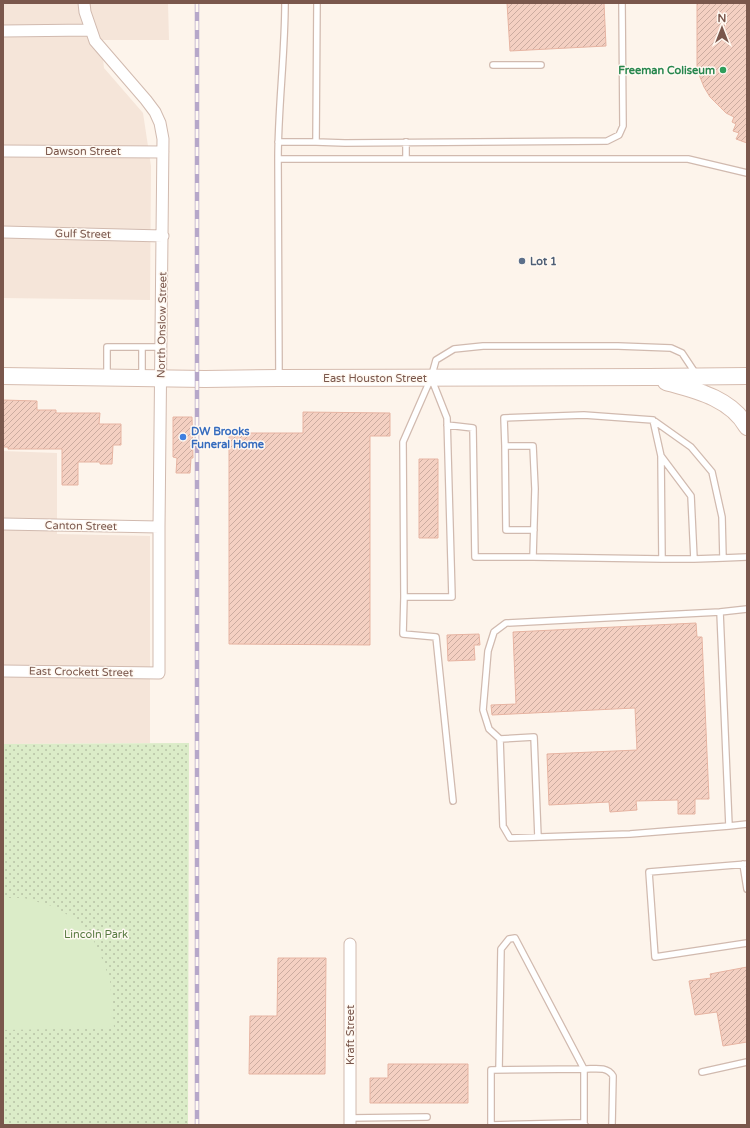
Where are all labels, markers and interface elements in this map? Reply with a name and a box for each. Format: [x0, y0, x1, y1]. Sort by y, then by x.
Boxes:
north arrow [702, 8, 742, 48]
text: N [718, 12, 726, 25]
place label: Freeman Coliseum [618, 64, 715, 77]
marker: Freeman Coliseum [718, 65, 728, 75]
street label: Dawson Street [45, 145, 121, 158]
street label: Gulf Street [55, 227, 111, 241]
place label: Lot 1 [530, 255, 557, 268]
marker: Lot 1 [517, 256, 527, 266]
street label: North Onslow Street [155, 272, 169, 378]
street label: East Houston Street [323, 372, 427, 385]
place label: DW Brooks Funeral Home [191, 425, 265, 451]
marker: DW Brooks Funeral Home [178, 432, 188, 442]
street label: Canton Street [45, 519, 117, 533]
street label: East Crockett Street [29, 665, 133, 679]
park label: Lincoln Park [64, 928, 128, 941]
street label: Kraft Street [344, 1005, 357, 1065]

